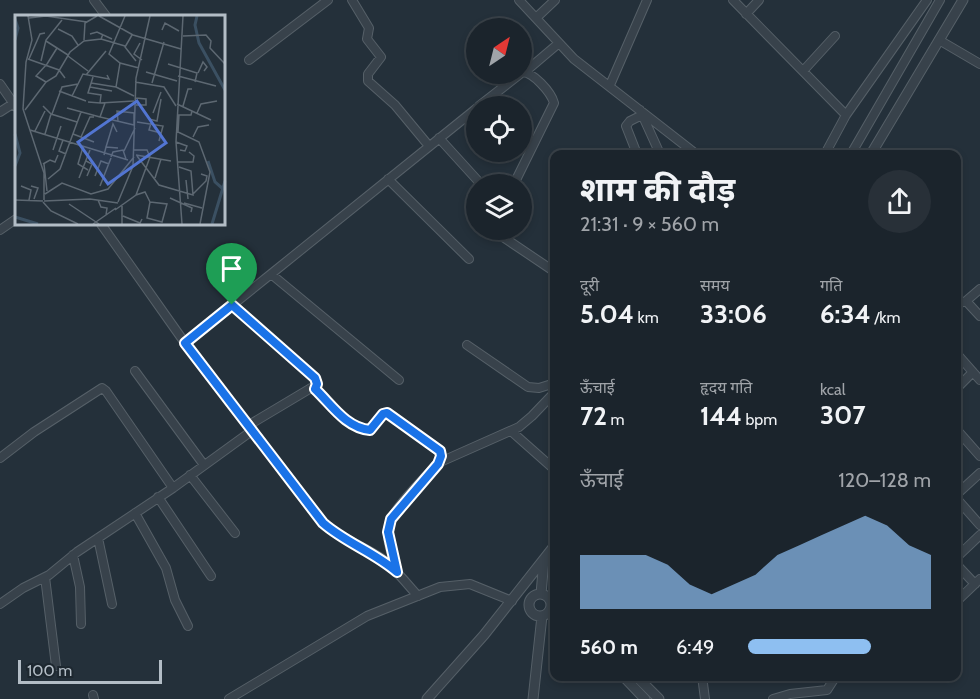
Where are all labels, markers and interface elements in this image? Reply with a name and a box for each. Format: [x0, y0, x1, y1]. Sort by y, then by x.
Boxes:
inset map [15, 15, 225, 225]
north arrow [466, 18, 532, 84]
map controls [466, 18, 532, 240]
button: locate [466, 96, 532, 162]
text: शाम की दौड़ [580, 169, 735, 209]
button: share [868, 170, 931, 233]
button: layers [466, 174, 532, 240]
text: 21:31 · 9 × 560 m [580, 212, 719, 236]
pin [206, 243, 257, 305]
icon: arrive [215, 252, 248, 285]
text: दूरी [580, 276, 599, 295]
text: समय [700, 276, 730, 295]
text: गति [820, 276, 842, 295]
text: 5.04 [580, 298, 634, 330]
text: 33:06 [700, 298, 767, 330]
text: 6:34 [820, 298, 871, 330]
text: km [634, 308, 659, 327]
text: /km [871, 308, 901, 327]
text: ऊँचाई [580, 378, 615, 397]
text: हृदय गति [700, 378, 752, 397]
text: kcal [820, 380, 846, 399]
text: 307 [820, 399, 866, 431]
text: 72 [580, 400, 607, 432]
text: 144 [700, 400, 742, 432]
text: m [607, 410, 625, 429]
text: bpm [742, 410, 777, 429]
text: ऊँचाई [580, 468, 623, 492]
text: 120–128 m [838, 468, 931, 492]
text: 560 m [580, 635, 638, 659]
text: 6:49 [676, 635, 714, 659]
scale bar [18, 657, 162, 684]
text: 100 m [27, 661, 72, 680]

